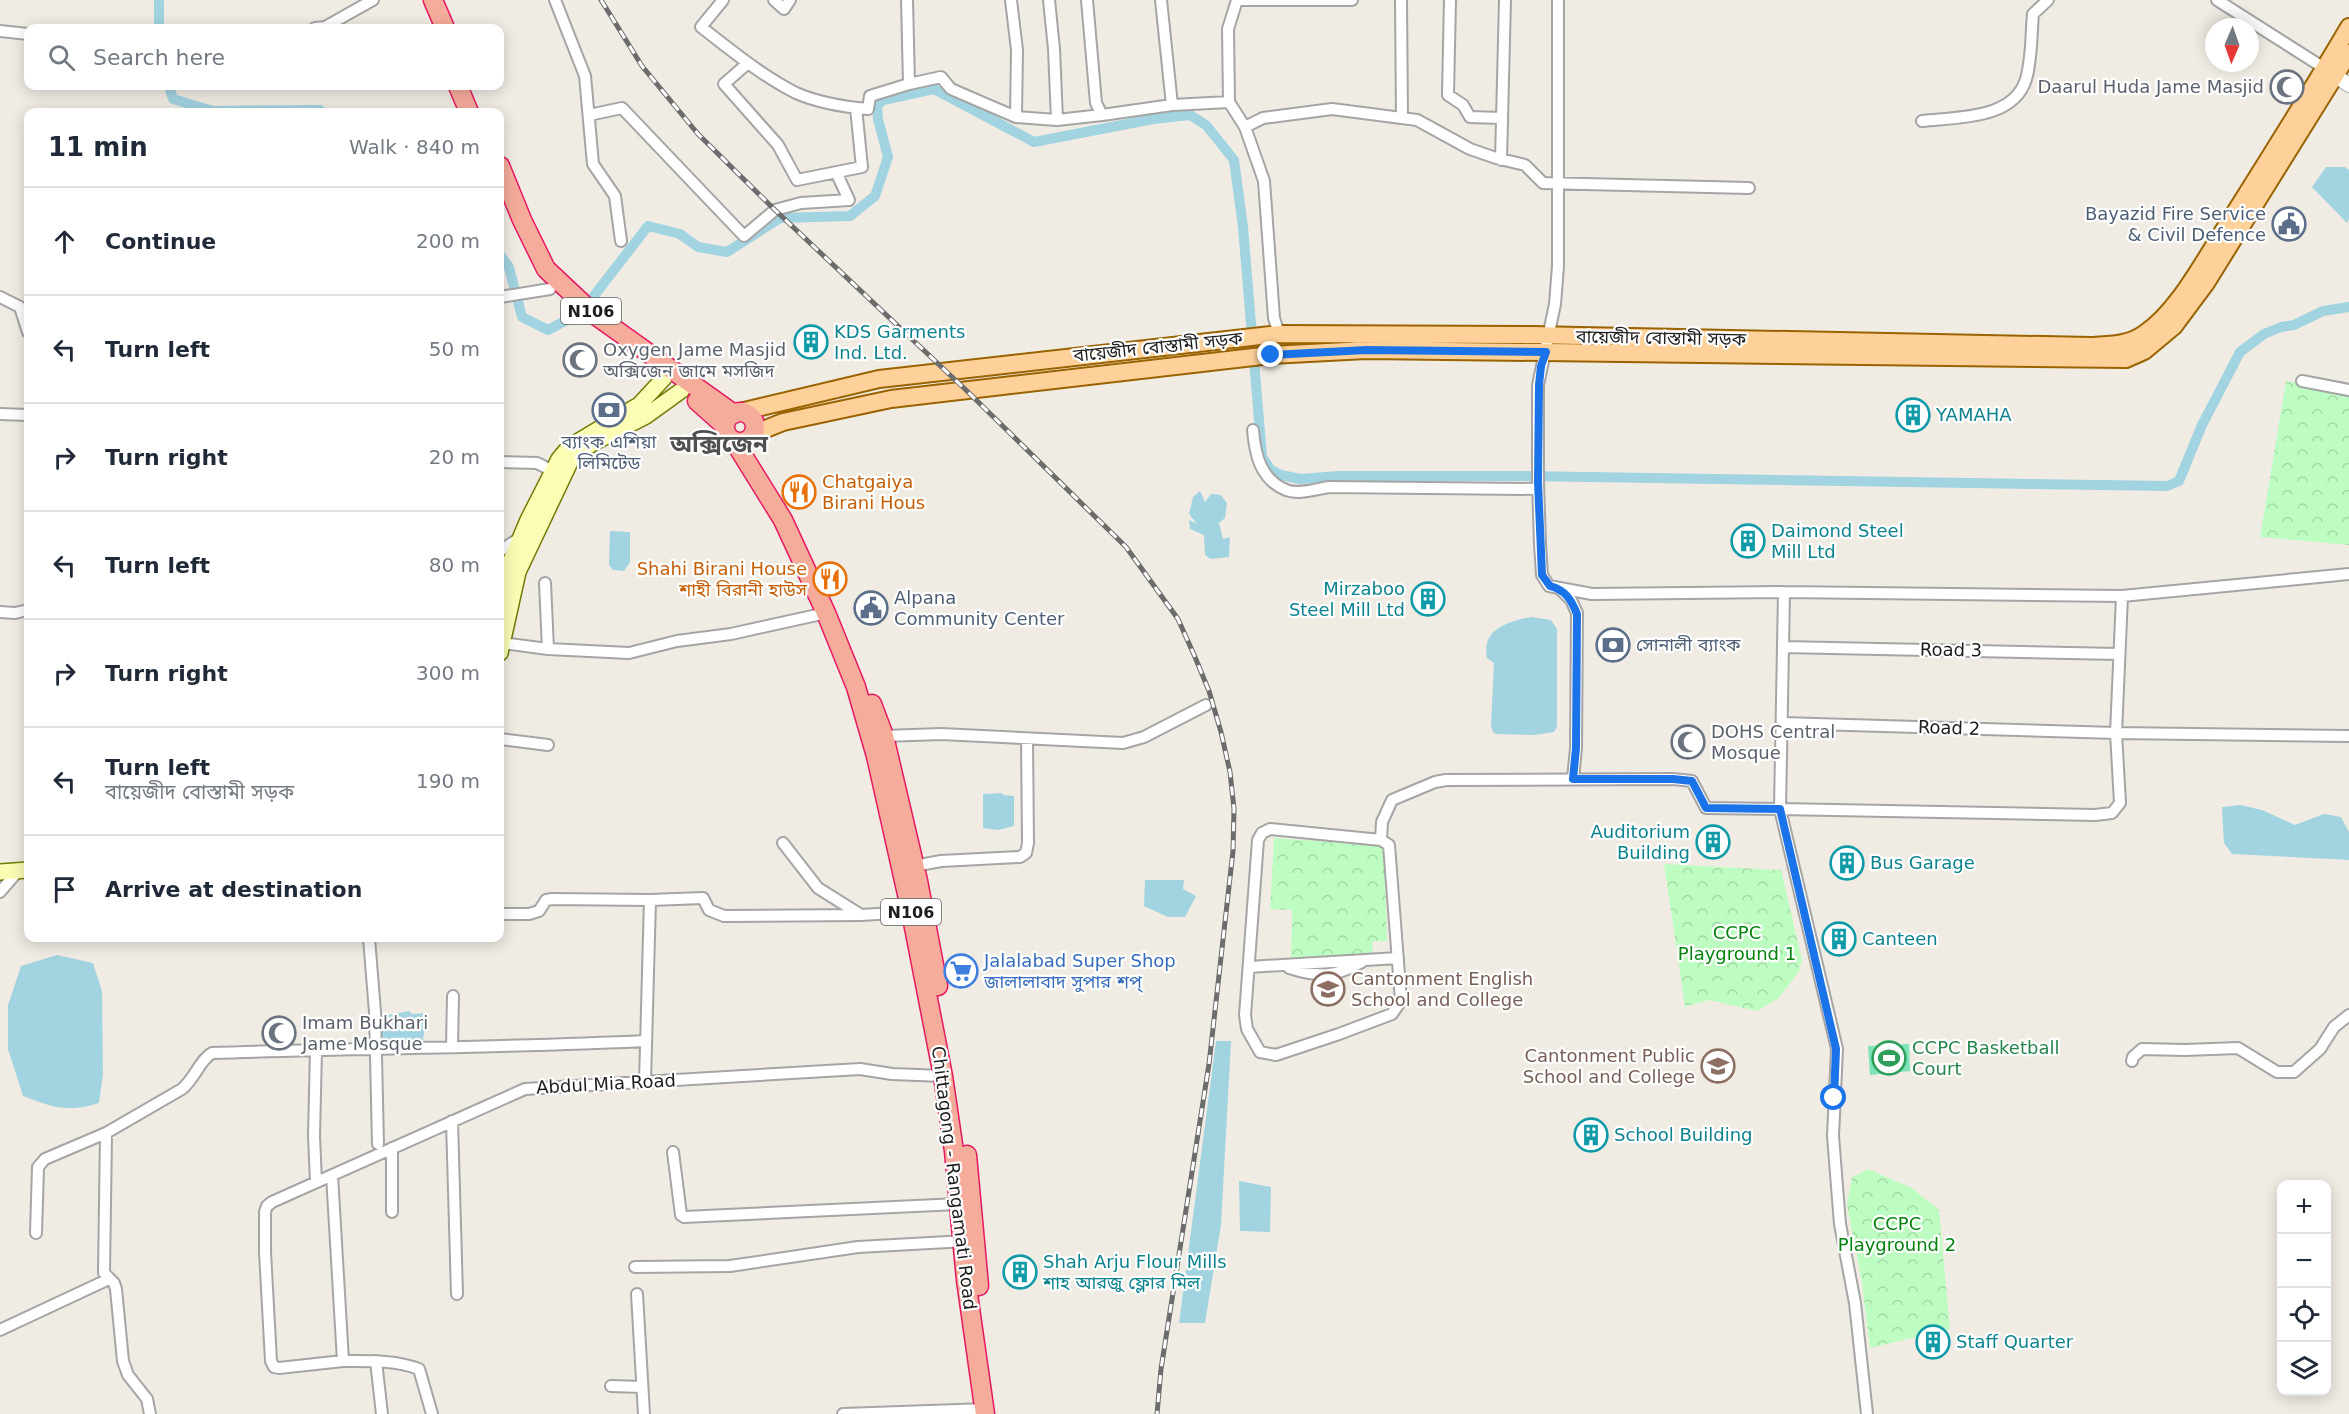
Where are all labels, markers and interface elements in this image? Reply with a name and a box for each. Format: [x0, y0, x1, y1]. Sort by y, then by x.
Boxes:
north arrow [2205, 18, 2259, 72]
search box [24, 24, 504, 90]
icon: search [45, 41, 78, 74]
text: Search here [93, 45, 225, 70]
mosque icon: Daarul Huda Jame Masjid [2269, 69, 2305, 105]
place label: Daarul Huda Jame Masjid [2037, 76, 2264, 97]
text: 11 min [48, 132, 148, 162]
text: Walk · 840 m [349, 135, 480, 159]
place label: Bayazid Fire Service & Civil Defence [2085, 203, 2266, 245]
public building icon: Bayazid Fire Service & Civil Defence [2271, 206, 2307, 242]
icon: ahead [48, 225, 81, 258]
text: Continue [105, 229, 216, 254]
text: 200 m [416, 229, 480, 253]
road number: N106 [561, 298, 621, 324]
place label: KDS Garments Ind. Ltd. [834, 321, 965, 363]
building icon: KDS Garments Ind. Ltd. [793, 324, 829, 360]
street label: বায়েজীদ বোস্তামী সড়ক [1575, 325, 1747, 349]
street label: বায়েজীদ বোস্তামী সড়ক [1071, 327, 1244, 366]
icon: left [48, 333, 81, 366]
text: Turn left [105, 337, 210, 362]
text: 50 m [429, 337, 480, 361]
place label: Oxygen Jame Masjid অক্সিজেন জামে মসজিদ [602, 339, 786, 381]
route end [1257, 341, 1283, 367]
mosque icon: Oxygen Jame Masjid অক্সিজেন জামে মসজিদ [562, 342, 598, 378]
bank icon: ব্যাংক এশিয়া লিমিটেড [591, 392, 627, 428]
building icon: YAMAHA [1895, 397, 1931, 433]
place label: YAMAHA [1935, 404, 2012, 425]
district label: অক্সিজেন [669, 430, 769, 458]
place label: ব্যাংক এশিয়া লিমিটেড [561, 431, 657, 473]
icon: right [48, 441, 81, 474]
text: Turn right [105, 445, 228, 470]
text: 20 m [429, 445, 480, 469]
place label: Chatgaiya Birani Hous [822, 471, 925, 513]
restaurant icon: Chatgaiya Birani Hous [781, 474, 817, 510]
place label: Daimond Steel Mill Ltd [1771, 520, 1904, 562]
building icon: Daimond Steel Mill Ltd [1730, 523, 1766, 559]
icon: left [48, 549, 81, 582]
text: Turn left [105, 553, 210, 578]
text: 80 m [429, 553, 480, 577]
place label: Shahi Birani House শাহী বিরানী হাউস [637, 558, 808, 600]
restaurant icon: Shahi Birani House শাহী বিরানী হাউস [812, 561, 848, 597]
place label: Mirzaboo Steel Mill Ltd [1289, 578, 1405, 620]
building icon: Mirzaboo Steel Mill Ltd [1410, 581, 1446, 617]
place label: Alpana Community Center [894, 587, 1065, 629]
public building icon: Alpana Community Center [853, 590, 889, 626]
bank icon: সোনালী ব্যাংক [1595, 627, 1631, 663]
place label: সোনালী ব্যাংক [1636, 634, 1741, 655]
street label: Road 3 [1920, 638, 1982, 661]
icon: right [48, 657, 81, 690]
text: Turn right [105, 661, 228, 686]
text: 300 m [416, 661, 480, 685]
street label: Road 2 [1917, 716, 1981, 739]
place label: DOHS Central Mosque [1711, 721, 1835, 763]
mosque icon: DOHS Central Mosque [1670, 724, 1706, 760]
text: Turn left [105, 755, 210, 780]
icon: left [48, 765, 81, 798]
text: 190 m [416, 769, 480, 793]
text: বায়েজীদ বোস্তামী সড়ক [105, 780, 294, 804]
place label: Auditorium Building [1590, 821, 1690, 863]
building icon: Auditorium Building [1695, 824, 1731, 860]
building icon: Bus Garage [1829, 845, 1865, 881]
place label: Bus Garage [1870, 852, 1975, 873]
icon: arrive [48, 873, 81, 906]
text: Arrive at destination [105, 877, 362, 902]
road number: N106 [881, 899, 941, 925]
building icon: Canteen [1821, 921, 1857, 957]
park label: CCPC Playground 1 [1678, 922, 1796, 964]
place label: Canteen [1862, 928, 1938, 949]
place label: Jalalabad Super Shop জালালাবাদ সুপার শপ্ [983, 950, 1176, 993]
supermarket icon: Jalalabad Super Shop জালালাবাদ সুপার শপ্ [943, 953, 979, 989]
place label: Cantonment English School and College [1351, 968, 1533, 1010]
school or university icon: Cantonment English School and College [1310, 971, 1346, 1007]
place label: Imam Bukhari Jame Mosque [301, 1012, 428, 1054]
mosque icon: Imam Bukhari Jame Mosque [261, 1015, 297, 1051]
place label: CCPC Basketball Court [1912, 1037, 2059, 1079]
sports icon: CCPC Basketball Court [1871, 1040, 1907, 1076]
street label: Chittagong - Rangamati Road [928, 1045, 981, 1311]
place label: Cantonment Public School and College [1523, 1045, 1695, 1087]
school or university icon: Cantonment Public School and College [1700, 1048, 1736, 1084]
street label: Abdul Mia Road [536, 1069, 676, 1098]
route start [1820, 1084, 1846, 1110]
building icon: School Building [1573, 1117, 1609, 1153]
place label: School Building [1614, 1124, 1753, 1145]
map controls [2277, 1180, 2331, 1396]
button: + [2277, 1180, 2331, 1234]
park label: CCPC Playground 2 [1838, 1213, 1956, 1255]
button: − [2277, 1234, 2331, 1288]
place label: Shah Arju Flour Mills শাহ আরজু ফ্লোর মিল [1042, 1251, 1227, 1294]
building icon: Shah Arju Flour Mills শাহ আরজু ফ্লোর মিল [1002, 1254, 1038, 1290]
button: locate [2277, 1288, 2331, 1342]
building icon: Staff Quarter [1915, 1324, 1951, 1360]
place label: Staff Quarter [1956, 1331, 2074, 1352]
button: layers [2277, 1342, 2331, 1396]

